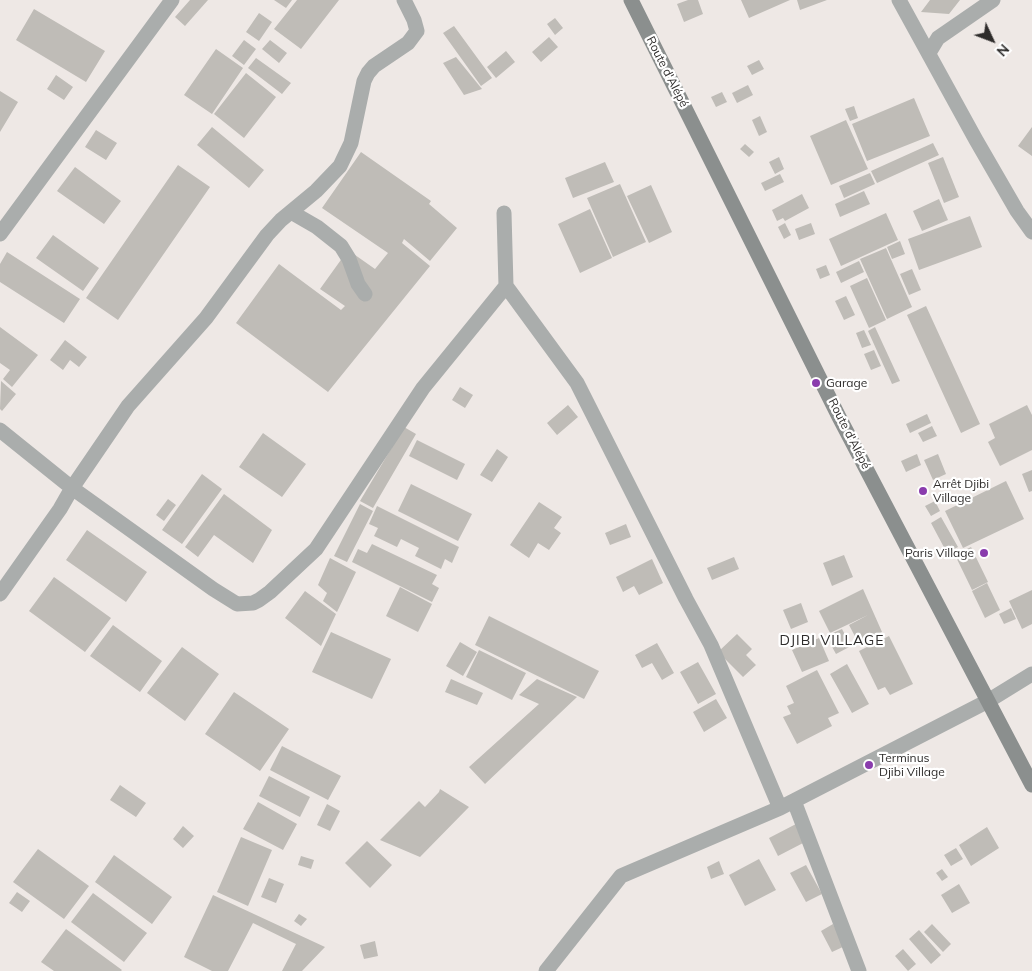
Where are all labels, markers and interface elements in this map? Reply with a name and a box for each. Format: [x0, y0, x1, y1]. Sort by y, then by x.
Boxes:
north arrow [967, 15, 1017, 65]
street label: Route d'Alépé [643, 34, 691, 110]
text: N [993, 40, 1013, 60]
place label: Garage [826, 376, 867, 390]
marker: Garage [810, 377, 822, 389]
street label: Route d'Alépé [825, 396, 873, 472]
place label: Arrêt Djibi Village [933, 477, 989, 505]
marker: Arrêt Djibi Village [917, 485, 929, 497]
place label: Paris Village [905, 546, 974, 560]
marker: Paris Village [978, 547, 990, 559]
district label: DJIBI VILLAGE [778, 633, 886, 649]
place label: Terminus Djibi Village [879, 751, 945, 779]
marker: Terminus Djibi Village [863, 759, 875, 771]

